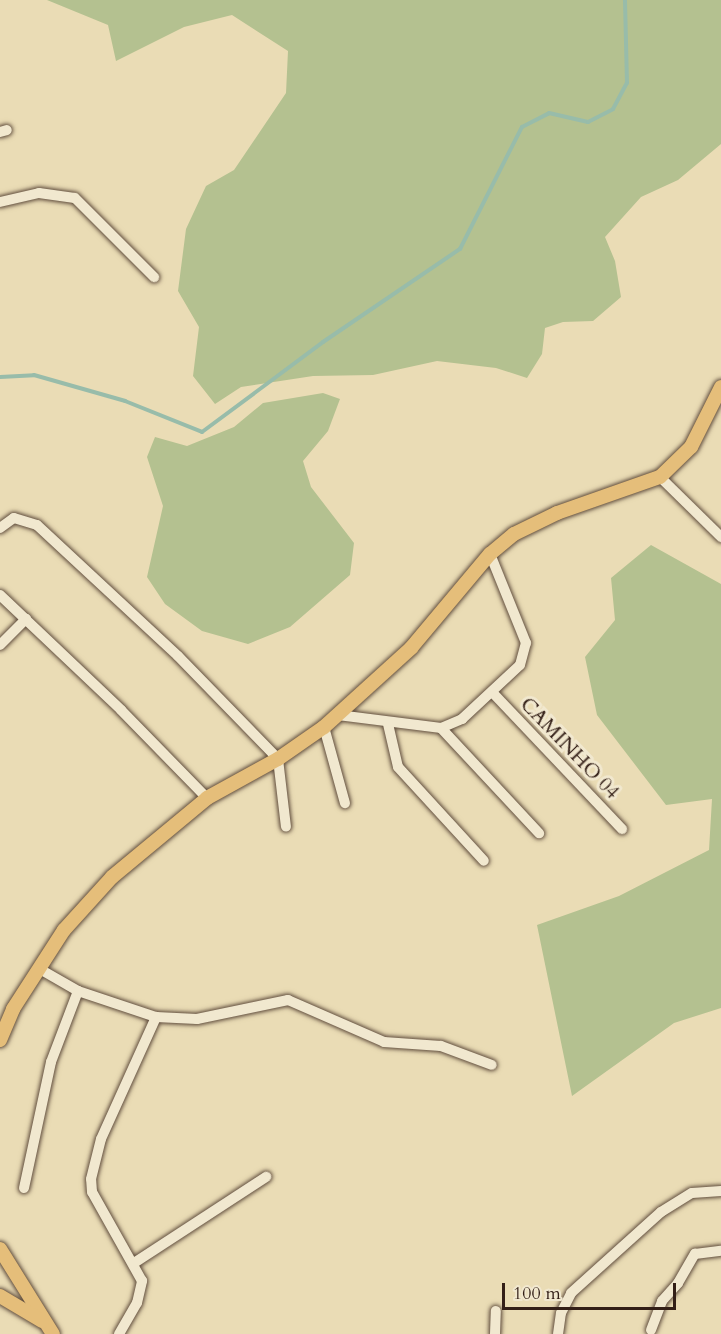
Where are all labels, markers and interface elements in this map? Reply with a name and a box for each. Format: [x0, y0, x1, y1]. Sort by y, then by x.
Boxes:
street label: CAMINHO 04 [515, 692, 625, 804]
scale bar [505, 1271, 679, 1309]
text: 100 m [513, 1281, 561, 1306]

